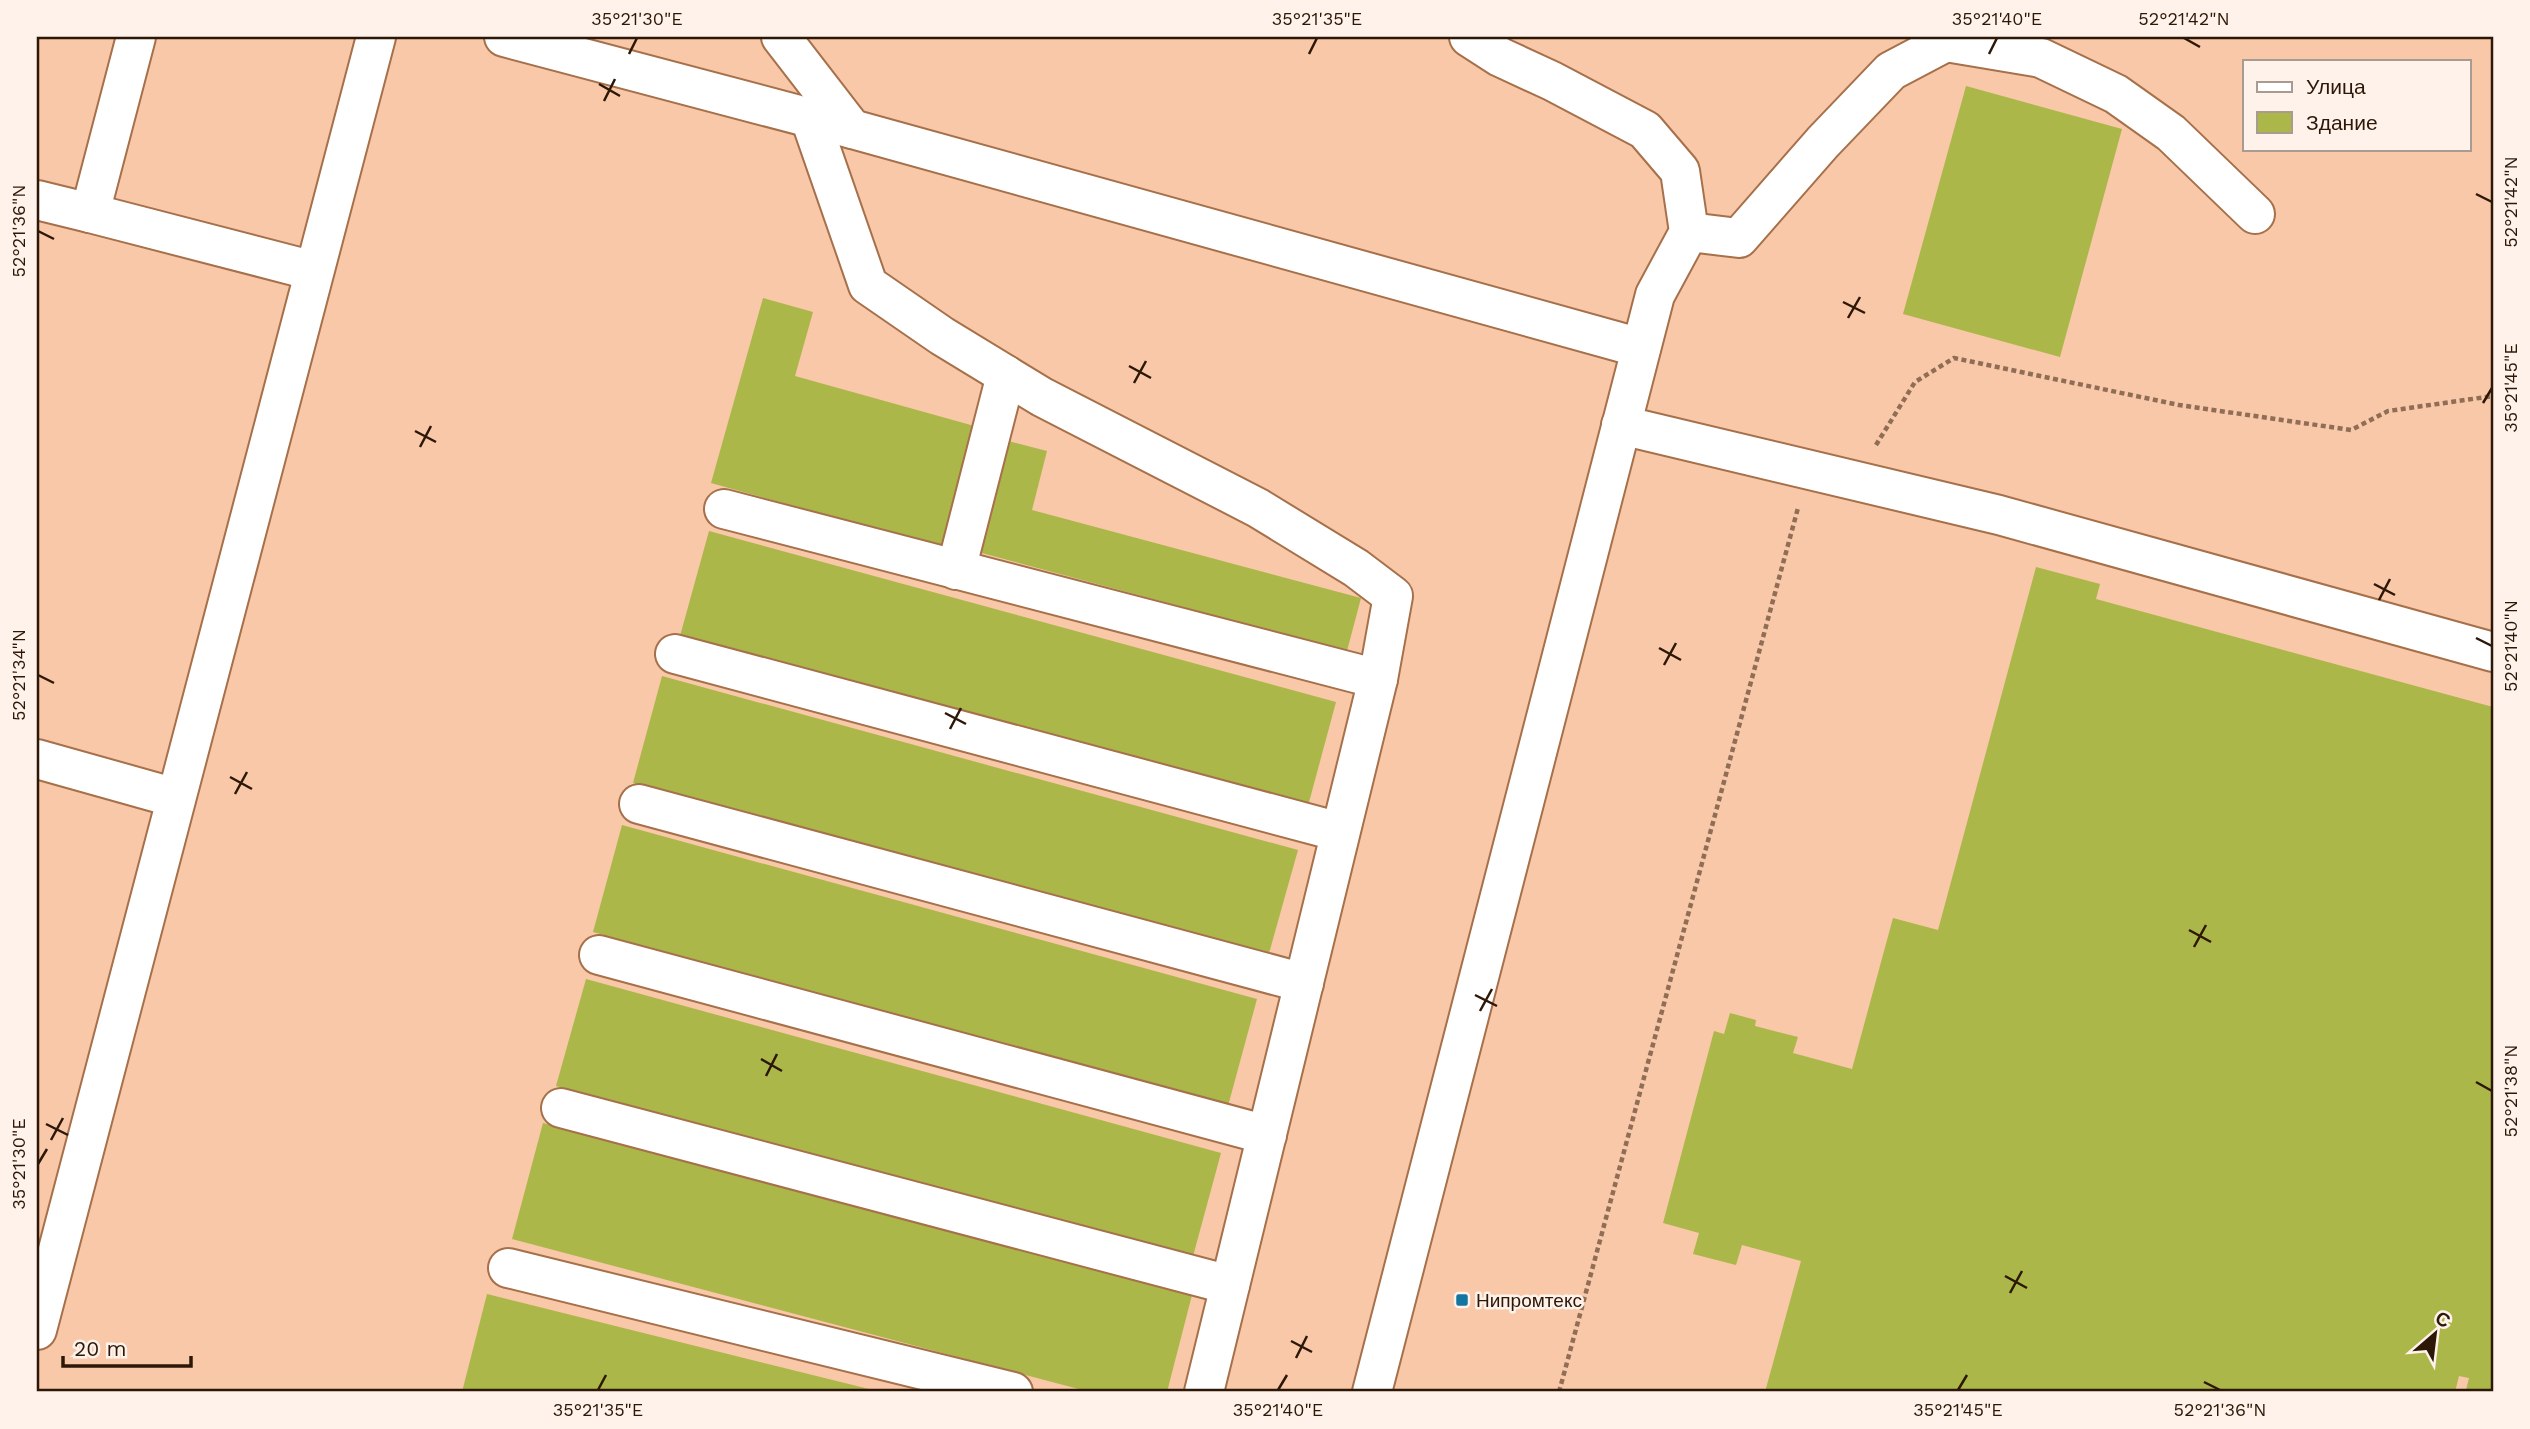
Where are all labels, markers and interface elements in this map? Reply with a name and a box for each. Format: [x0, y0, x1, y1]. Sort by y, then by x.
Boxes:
text: 35°21'30"E [591, 8, 683, 29]
text: 35°21'35"E [1272, 8, 1362, 29]
text: 35°21'40"E [1952, 8, 2042, 29]
text: 52°21'42"N [2138, 8, 2230, 29]
legend [2243, 60, 2470, 150]
text: Улица [2306, 74, 2366, 99]
text: Здание [2306, 110, 2378, 135]
text: 52°21'42"N [2500, 156, 2521, 248]
text: 52°21'36"N [8, 185, 29, 277]
text: 35°21'45"E [2500, 343, 2521, 433]
text: 52°21'40"N [2500, 600, 2521, 692]
text: 52°21'34"N [8, 629, 29, 721]
text: 52°21'38"N [2500, 1044, 2521, 1138]
text: 35°21'30"E [8, 1118, 29, 1210]
place label: Нипромтекс [1476, 1289, 1582, 1312]
marker: Нипромтекс [1454, 1292, 1470, 1308]
north arrow [2400, 1300, 2470, 1370]
text: С [2431, 1306, 2454, 1333]
scale bar [63, 1324, 191, 1368]
text: 20 m [74, 1336, 126, 1361]
text: 35°21'35"E [553, 1399, 643, 1420]
text: 35°21'40"E [1233, 1399, 1323, 1420]
text: 35°21'45"E [1913, 1399, 2003, 1420]
text: 52°21'36"N [2174, 1399, 2266, 1420]

